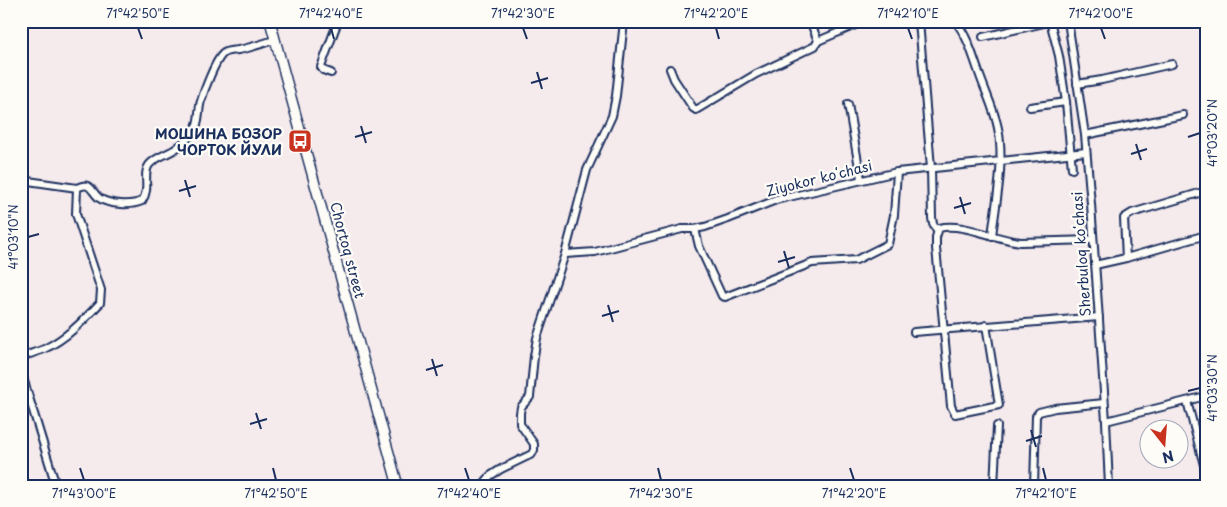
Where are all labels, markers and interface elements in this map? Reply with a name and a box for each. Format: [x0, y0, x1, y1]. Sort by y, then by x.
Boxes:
text: 71°42'50"E [106, 4, 170, 22]
text: 71°42'40"E [299, 4, 363, 22]
text: 71°42'30"E [491, 4, 555, 22]
text: 71°42'20"E [684, 4, 748, 22]
text: 71°42'10"E [877, 4, 939, 22]
text: 71°42'00"E [1069, 4, 1133, 22]
text: 41°03'20"N [1203, 99, 1221, 167]
place label: МОШИНА БОЗОР ЧОРТОК ЙУЛИ [155, 123, 283, 160]
bus stop icon: МОШИНА БОЗОР ЧОРТОК ЙУЛИ [287, 128, 313, 154]
street label: Ziyokor koʻchasi [764, 155, 874, 201]
street label: Sherbuloq koʻchasi [1066, 191, 1096, 317]
street label: Chortoq street [325, 199, 371, 301]
text: 41°03'10"N [4, 204, 22, 270]
text: 41°03'30"N [1203, 354, 1221, 422]
north arrow [1140, 420, 1190, 470]
text: N [1160, 445, 1176, 469]
text: 71°43'00"E [52, 484, 116, 502]
text: 71°42'50"E [244, 484, 308, 502]
text: 71°42'40"E [437, 484, 501, 502]
text: 71°42'30"E [629, 484, 693, 502]
text: 71°42'20"E [822, 484, 886, 502]
text: 71°42'10"E [1015, 484, 1077, 502]

